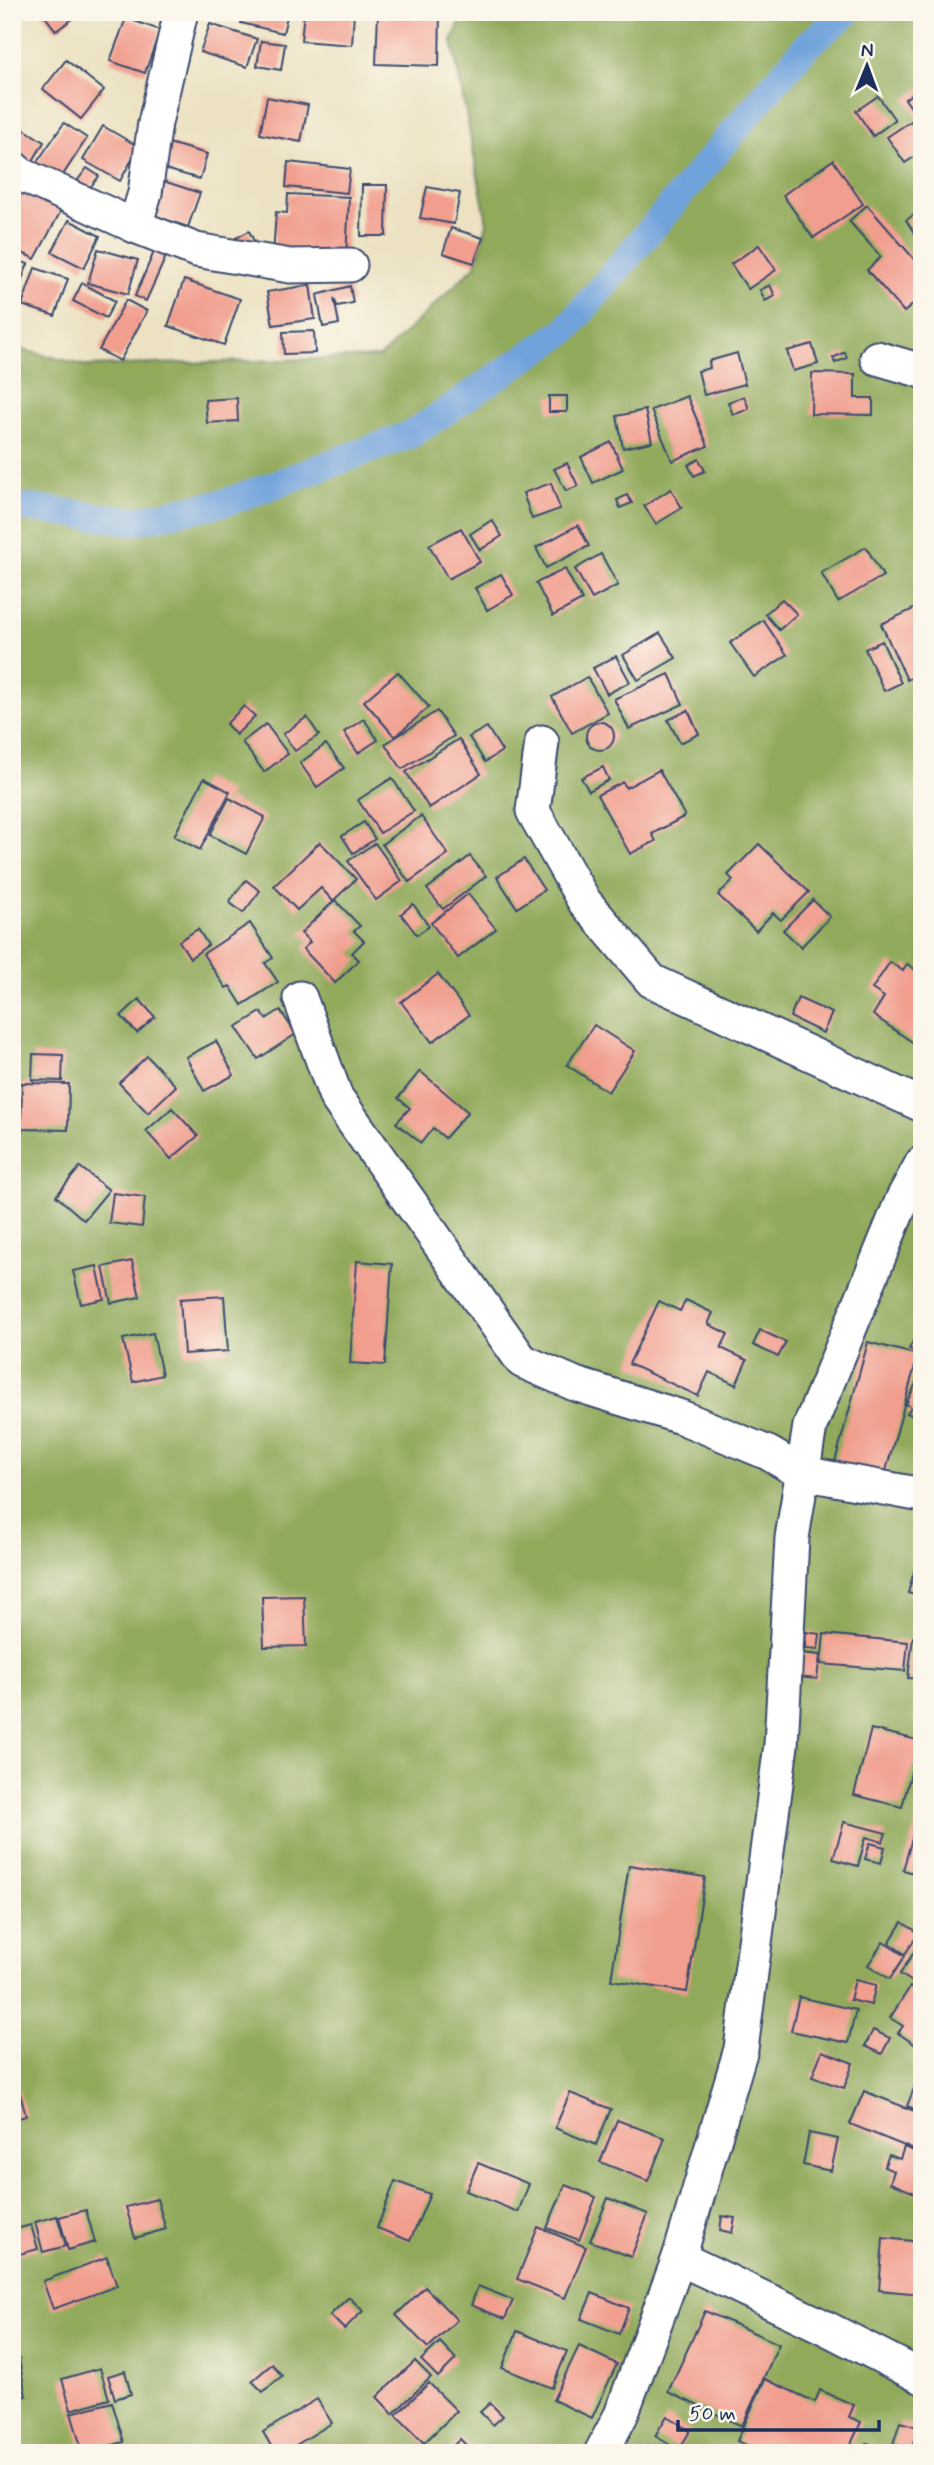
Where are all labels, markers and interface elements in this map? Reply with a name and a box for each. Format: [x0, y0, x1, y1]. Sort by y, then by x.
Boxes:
north arrow [832, 32, 902, 102]
text: N [861, 38, 874, 63]
scale bar [678, 2388, 880, 2432]
text: 50 m [689, 2400, 736, 2428]

